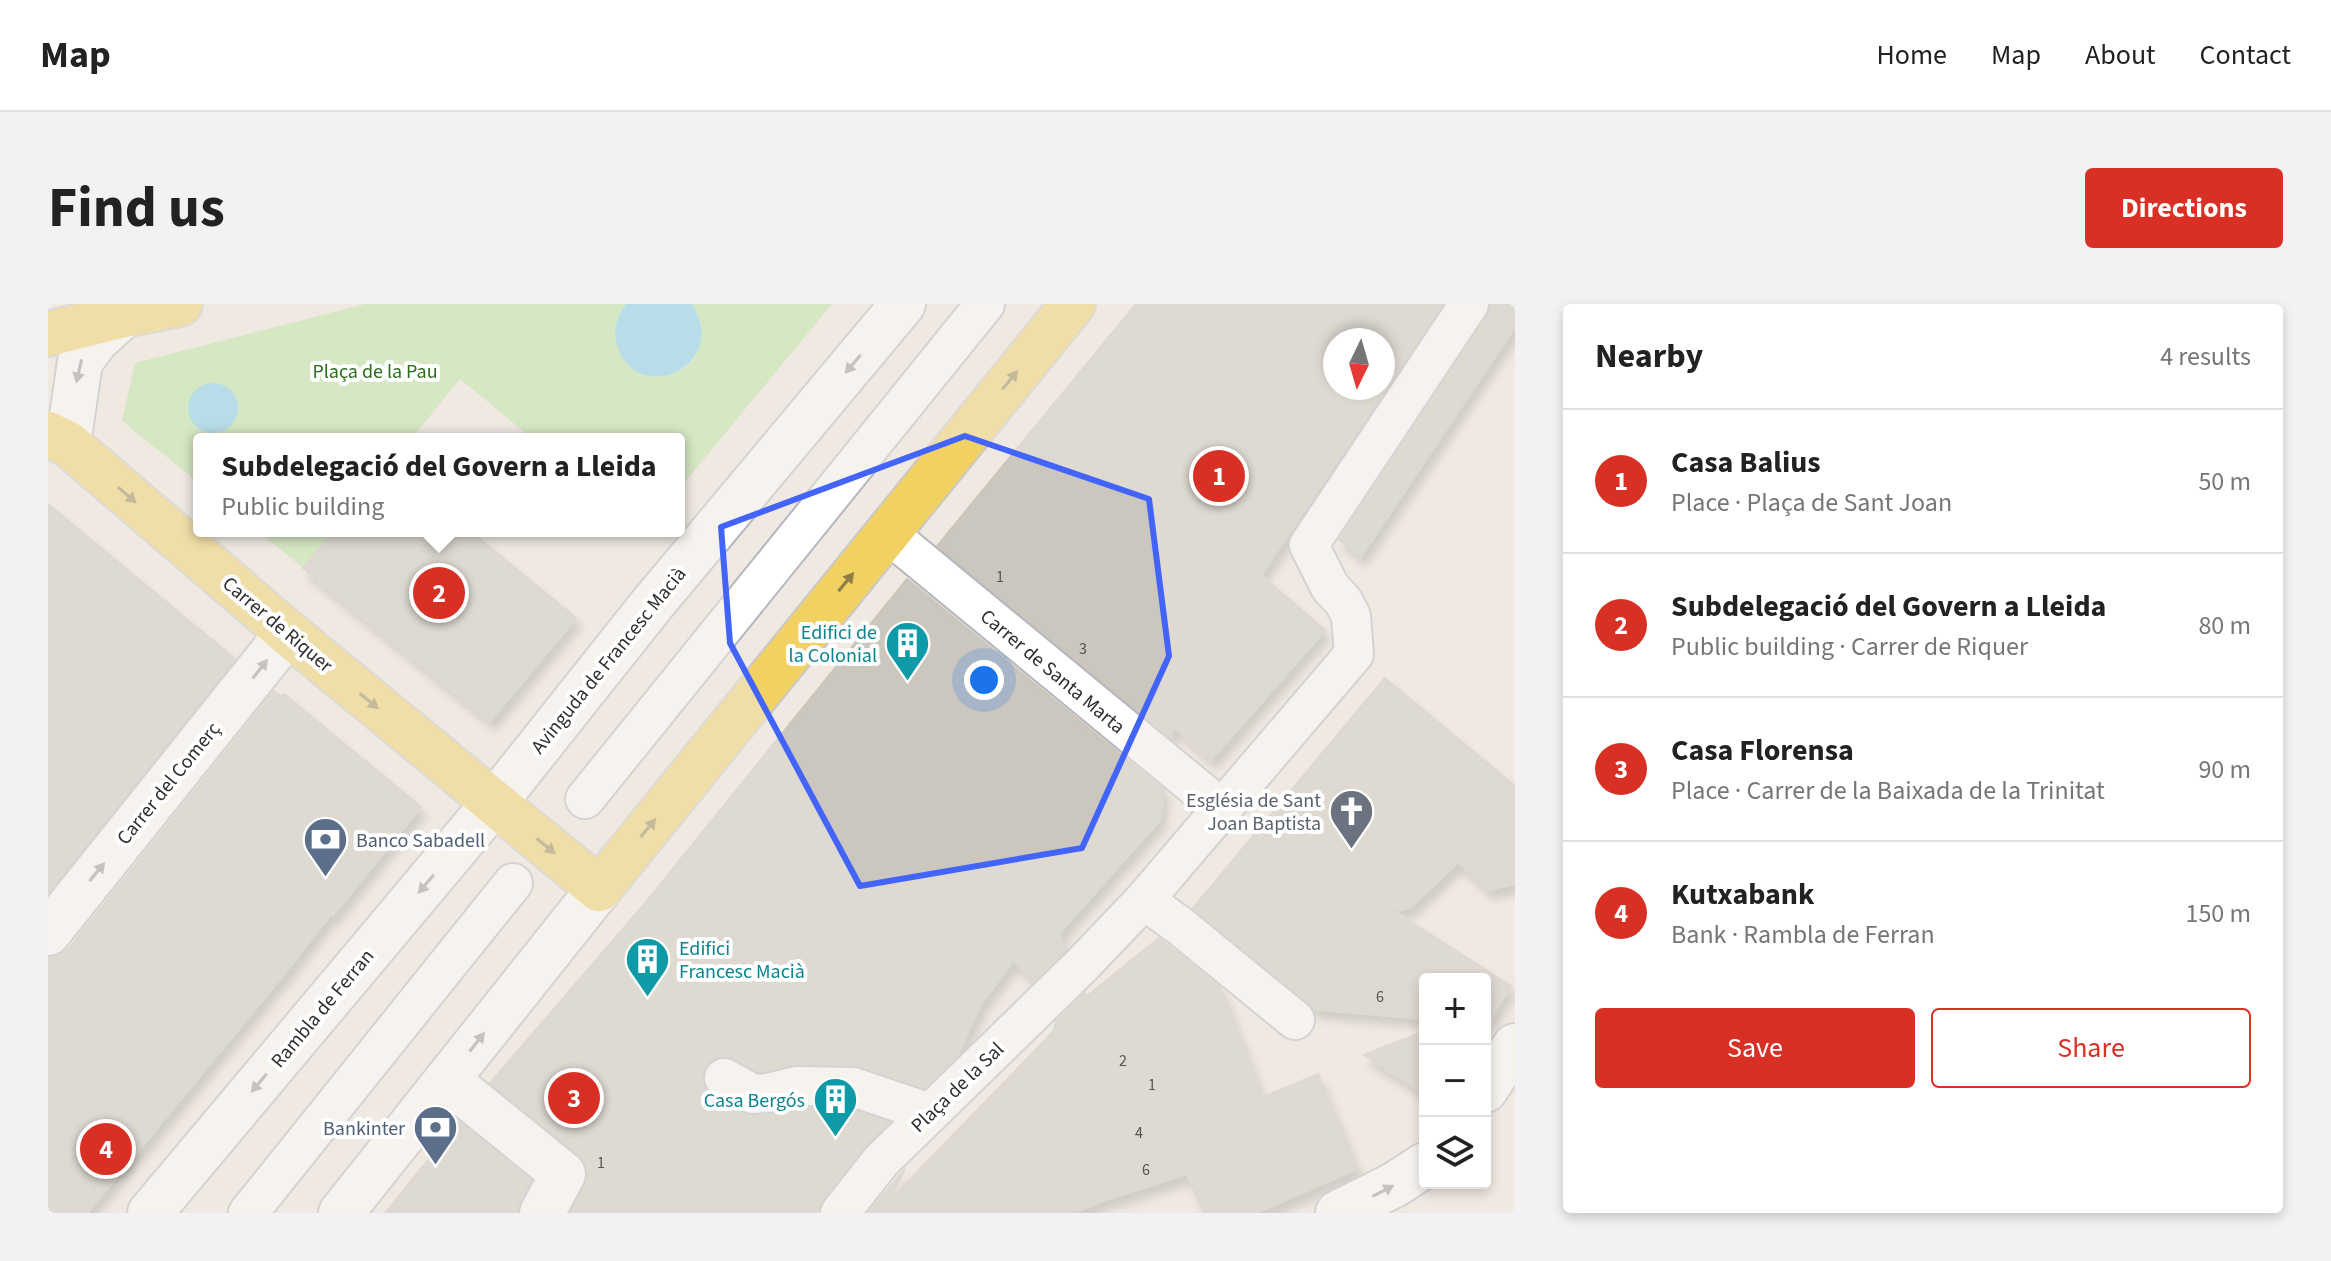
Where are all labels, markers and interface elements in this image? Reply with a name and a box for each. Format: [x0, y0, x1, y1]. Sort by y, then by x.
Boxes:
text: Map [40, 28, 111, 82]
text: Home [1876, 35, 1947, 75]
text: Map [1991, 35, 2041, 75]
text: About [2085, 35, 2156, 75]
text: Contact [2200, 35, 2291, 75]
button: Directions [2085, 168, 2283, 248]
text: Find us [48, 169, 225, 248]
north arrow [1323, 328, 1395, 400]
text: Nearby [1595, 332, 1703, 381]
text: 4 results [2160, 338, 2251, 375]
one-way arrow [845, 354, 862, 374]
park label: Plaça de la Pau [312, 358, 438, 386]
one-way arrow [72, 359, 85, 384]
one-way arrow [1002, 370, 1018, 390]
popup [193, 433, 685, 537]
text: Casa Balius [1671, 441, 1821, 484]
text: Subdelegació del Govern a Lleida [221, 445, 657, 488]
pin: 1 [1193, 446, 1245, 506]
text: 1 [1614, 463, 1628, 500]
text: 50 m [2198, 463, 2251, 500]
text: Place · Plaça de Sant Joan [1671, 484, 1952, 521]
one-way arrow [117, 486, 137, 503]
text: Public building [221, 488, 384, 525]
street label: Avinguda de Francesc Macià [525, 561, 693, 760]
pin: 2 [413, 563, 465, 623]
house number: 1 [996, 566, 1004, 588]
street label: Carrer de Riquer [216, 570, 339, 679]
one-way arrow [837, 572, 854, 592]
text: Subdelegació del Govern a Lleida [1671, 585, 2106, 628]
street label: Carrer de Santa Marta [974, 603, 1131, 741]
text: 2 [1614, 607, 1628, 644]
text: 80 m [2198, 607, 2251, 644]
place label: Edifici de la Colonial [789, 619, 877, 670]
building icon: Edifici de la Colonial [884, 619, 932, 682]
text: Public building · Carrer de Riquer [1671, 628, 2028, 665]
house number: 3 [1079, 638, 1087, 660]
one-way arrow [251, 659, 267, 679]
your location [964, 660, 1004, 700]
one-way arrow [359, 692, 379, 709]
street label: Carrer del Comerç [110, 716, 227, 851]
text: Casa Florensa [1671, 729, 1854, 772]
text: 3 [1614, 751, 1628, 788]
text: 90 m [2198, 751, 2251, 788]
text: Place · Carrer de la Baixada de la Trinitat [1671, 772, 2105, 809]
place label: Església de Sant Joan Baptista [1186, 787, 1321, 838]
church icon: Església de Sant Joan Baptista [1328, 788, 1376, 851]
bank icon: Banco Sabadell [301, 816, 349, 879]
one-way arrow [639, 818, 656, 838]
place label: Banco Sabadell [356, 827, 485, 855]
one-way arrow [536, 837, 557, 854]
one-way arrow [88, 862, 105, 882]
text: Kutxabank [1671, 873, 1814, 916]
one-way arrow [418, 874, 435, 894]
text: 4 [1614, 895, 1628, 932]
text: 150 m [2185, 895, 2251, 932]
text: Bank · Rambla de Ferran [1671, 916, 1935, 953]
place label: Edifici Francesc Macià [679, 935, 805, 986]
building icon: Edifici Francesc Macià [624, 936, 672, 999]
street label: Rambla de Ferran [265, 943, 381, 1074]
map controls [1419, 973, 1491, 1189]
button: + [1419, 973, 1491, 1045]
house number: 6 [1376, 986, 1384, 1008]
button: Save [1595, 1008, 1915, 1088]
button: Share [1931, 1008, 2251, 1088]
one-way arrow [468, 1032, 484, 1052]
street label: Plaça de la Sal [905, 1036, 1010, 1139]
button: − [1419, 1045, 1491, 1117]
house number: 2 [1119, 1050, 1127, 1072]
pin: 3 [548, 1068, 600, 1128]
one-way arrow [251, 1073, 268, 1093]
house number: 1 [1148, 1074, 1156, 1096]
building icon: Casa Bergós [812, 1076, 860, 1139]
place label: Casa Bergós [704, 1087, 805, 1115]
bank icon: Bankinter [412, 1104, 460, 1167]
place label: Bankinter [323, 1115, 405, 1143]
button: layers [1419, 1117, 1491, 1189]
pin: 4 [80, 1119, 132, 1179]
house number: 4 [1135, 1122, 1143, 1144]
house number: 1 [597, 1152, 605, 1174]
house number: 6 [1142, 1159, 1150, 1181]
one-way arrow [1371, 1184, 1394, 1198]

